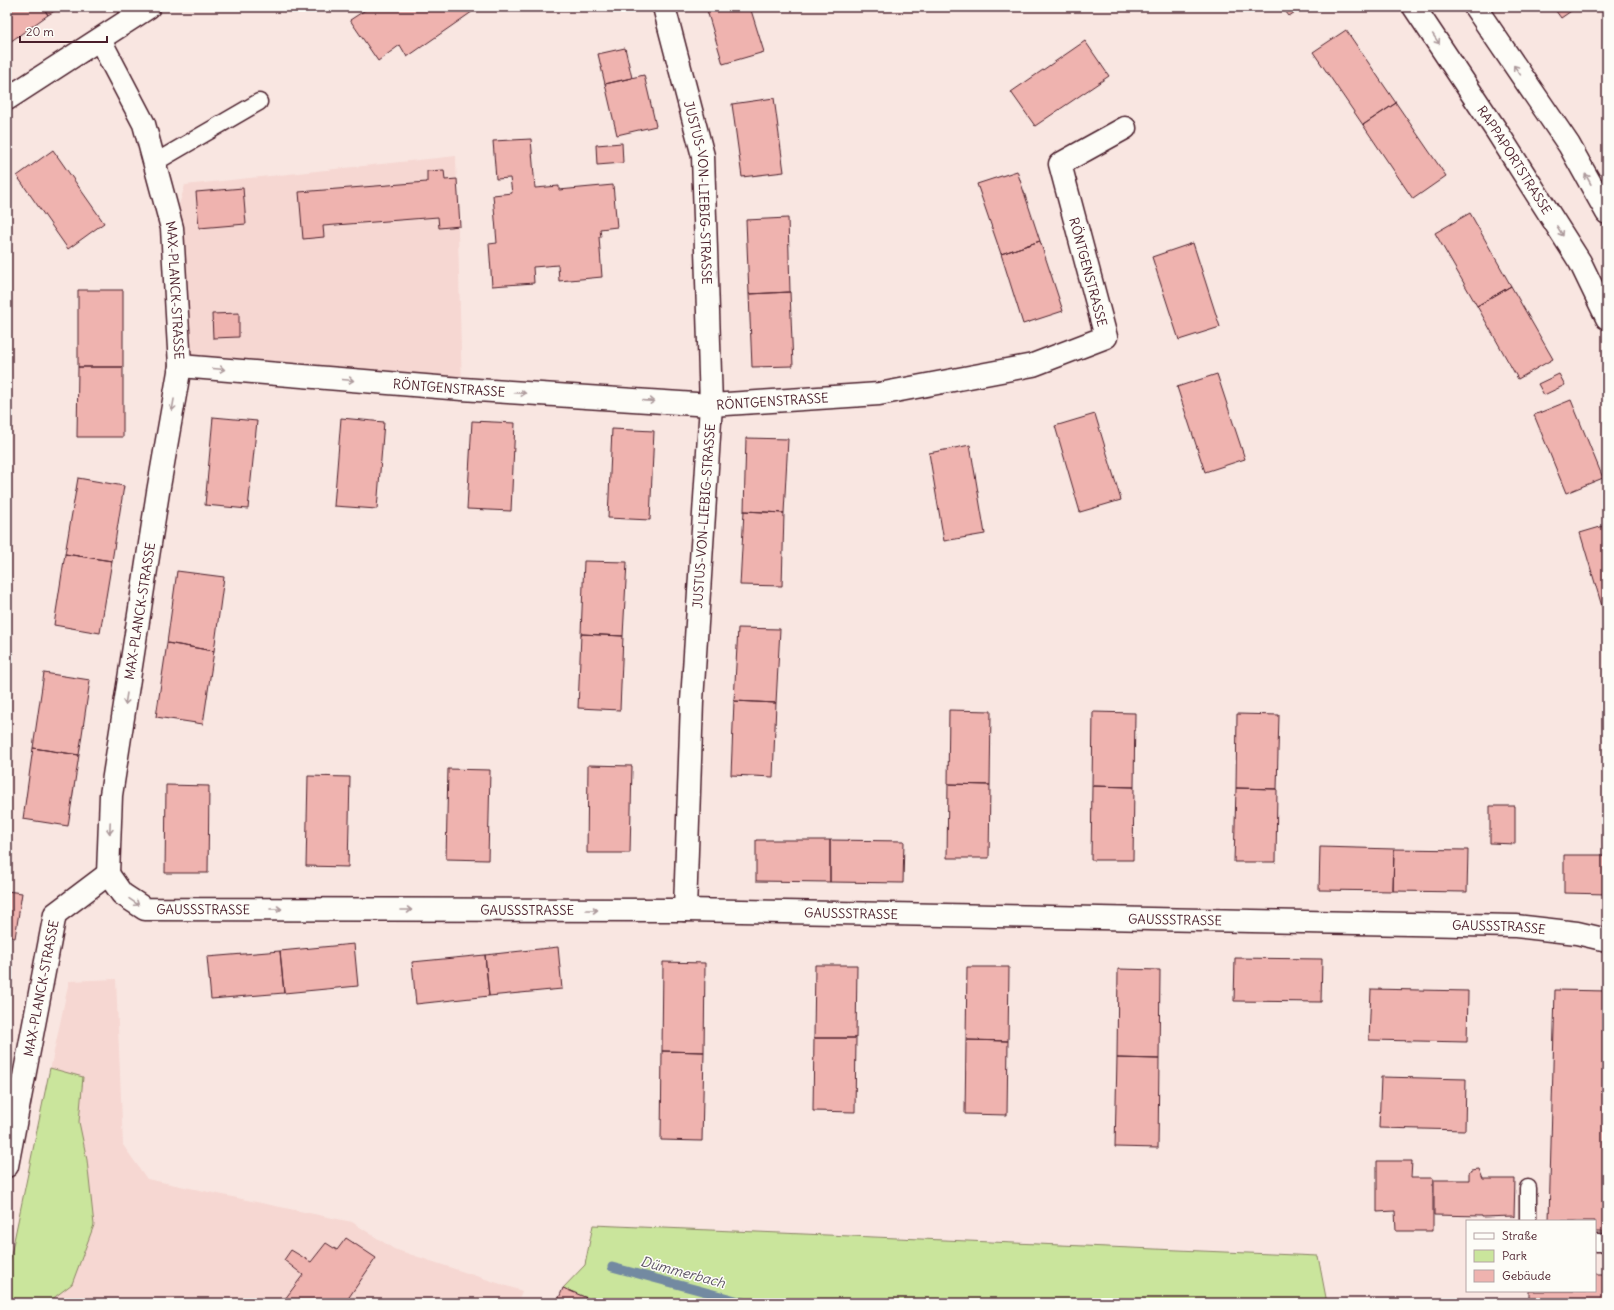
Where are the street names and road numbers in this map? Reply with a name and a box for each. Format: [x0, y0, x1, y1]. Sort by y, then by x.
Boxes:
street label: JUSTUS-VON-LIEBIG-STRASSE [680, 99, 716, 285]
street label: RAPPAPORTSTRASSE [1474, 102, 1556, 218]
street label: RÖNTGENSTRASSE [1065, 215, 1112, 329]
street label: MAX-PLANCK-STRASSE [162, 219, 188, 360]
street label: RÖNTGENSTRASSE [392, 375, 506, 400]
street label: RÖNTGENSTRASSE [716, 389, 829, 413]
street label: JUSTUS-VON-LIEBIG-STRASSE [689, 423, 719, 609]
street label: MAX-PLANCK-STRASSE [121, 541, 159, 681]
street label: GAUSSSTRASSE [156, 901, 250, 918]
street label: GAUSSSTRASSE [480, 901, 574, 918]
street label: GAUSSSTRASSE [804, 904, 899, 923]
street label: GAUSSSTRASSE [1128, 910, 1222, 929]
street label: GAUSSSTRASSE [1452, 916, 1547, 938]
street label: MAX-PLANCK-STRASSE [20, 918, 62, 1058]

